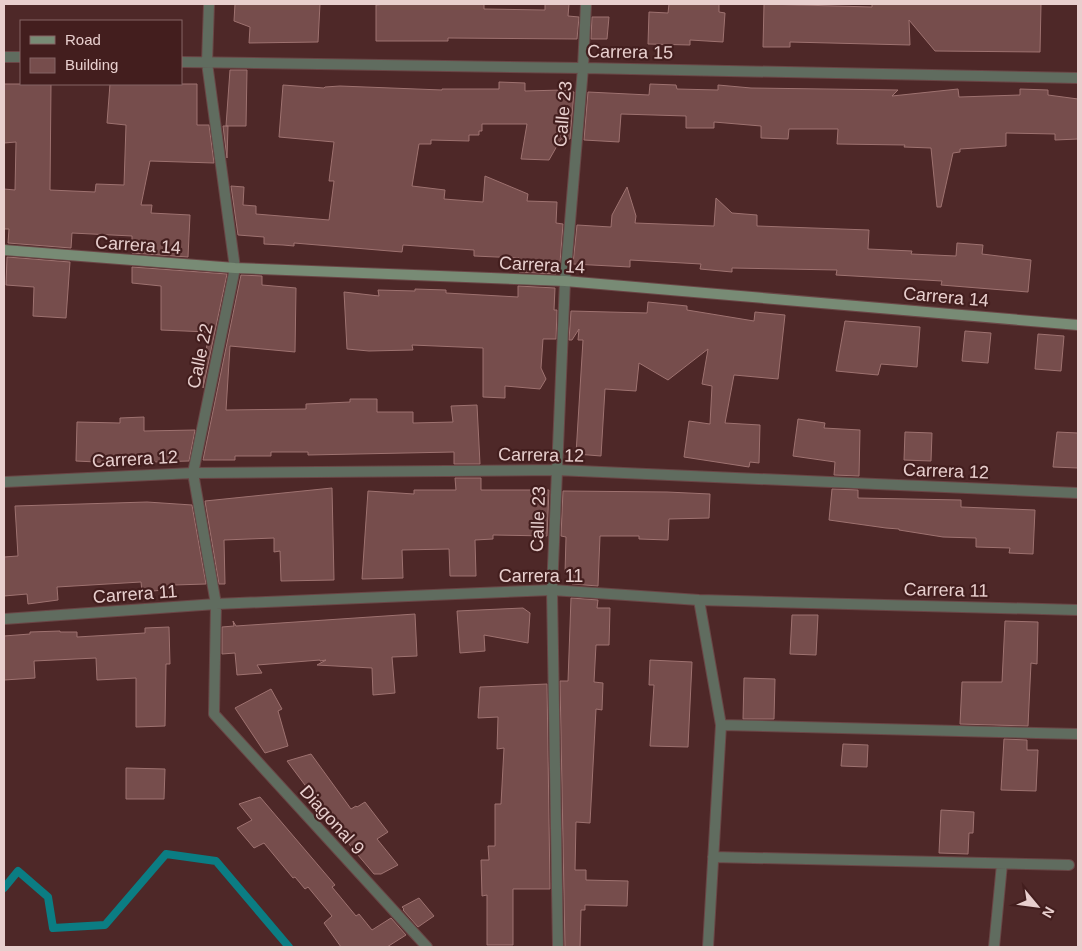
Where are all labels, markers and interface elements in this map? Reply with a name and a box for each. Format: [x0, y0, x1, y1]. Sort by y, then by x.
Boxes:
legend [20, 20, 182, 85]
text: Road [65, 31, 101, 48]
street label: Carrera 15 [587, 41, 673, 63]
text: Building [65, 56, 118, 73]
street label: Calle 23 [550, 80, 576, 148]
street label: Carrera 14 [94, 232, 182, 258]
street label: Carrera 14 [499, 253, 585, 277]
street label: Carrera 14 [902, 283, 990, 311]
street label: Calle 22 [183, 322, 217, 390]
street label: Carrera 12 [498, 444, 584, 466]
street label: Carrera 12 [92, 447, 178, 471]
street label: Carrera 12 [903, 460, 989, 482]
street label: Calle 23 [527, 486, 549, 552]
street label: Carrera 11 [499, 566, 583, 586]
street label: Carrera 11 [903, 579, 989, 601]
street label: Carrera 11 [92, 581, 178, 607]
street label: Diagonal 9 [296, 781, 368, 859]
north arrow [1012, 881, 1062, 931]
text: N [1039, 904, 1058, 921]

